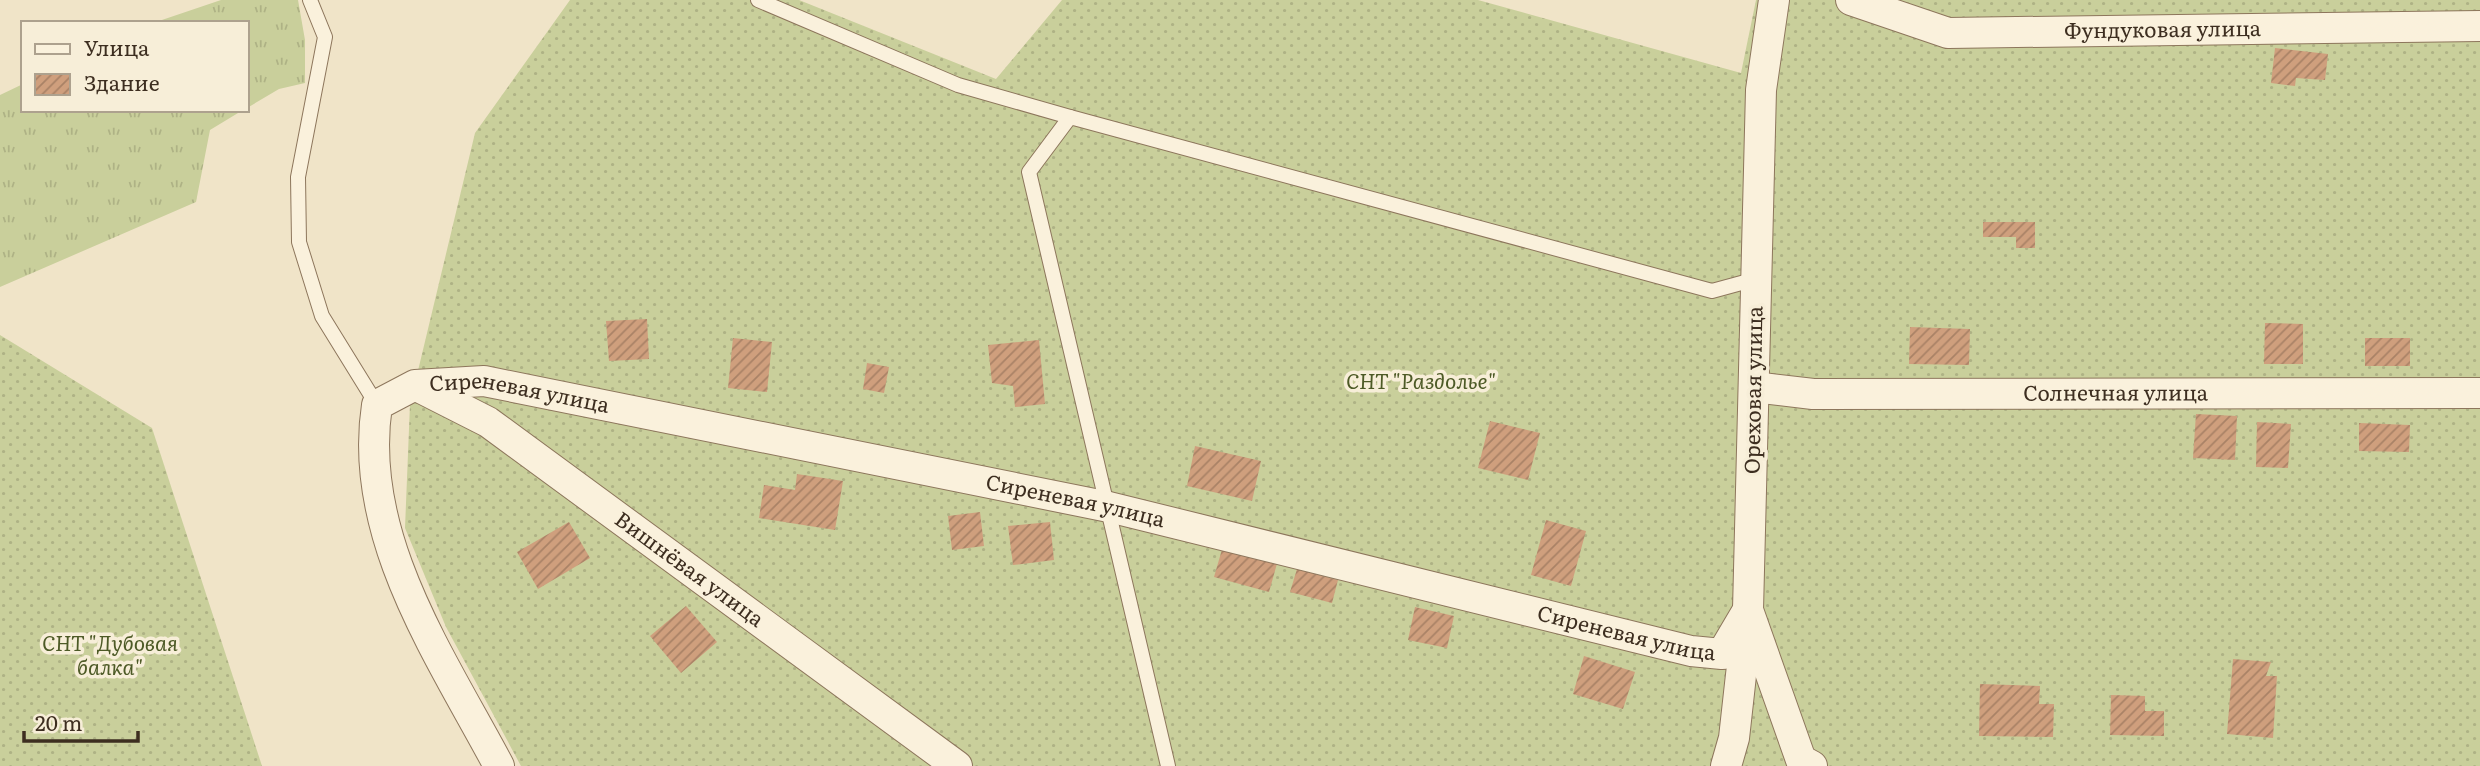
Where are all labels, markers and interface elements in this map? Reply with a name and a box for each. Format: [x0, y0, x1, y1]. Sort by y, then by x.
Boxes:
street label: Фундуковая улица [2064, 11, 2262, 44]
legend [21, 21, 248, 112]
text: Улица [84, 31, 150, 62]
text: Здание [84, 66, 160, 97]
street label: Ореховая улица [1735, 305, 1768, 474]
street label: Сиреневая улица [428, 363, 613, 419]
park label: СНТ "Раздолье" [1346, 364, 1496, 395]
street label: Солнечная улица [2023, 375, 2209, 407]
street label: Сиреневая улица [984, 465, 1169, 533]
street label: Вишнёвая улица [610, 502, 772, 633]
street label: Сиреневая улица [1535, 596, 1718, 666]
park label: СНТ "Дубовая балка" [42, 626, 178, 681]
scale bar [24, 700, 138, 744]
text: 20 m [35, 706, 82, 737]

